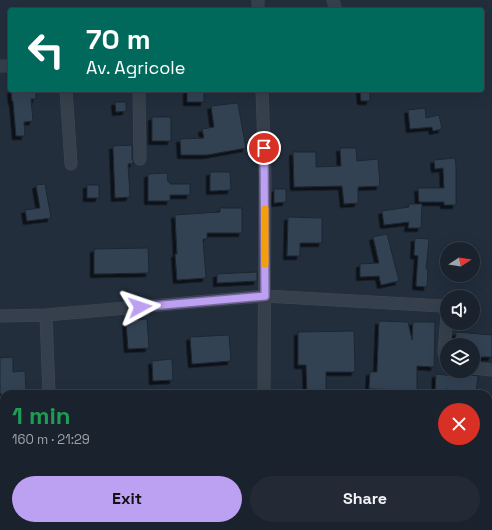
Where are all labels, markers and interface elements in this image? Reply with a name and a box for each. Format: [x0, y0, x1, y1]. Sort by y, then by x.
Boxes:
text: 70 m [86, 21, 151, 57]
icon: left [20, 24, 72, 76]
text: Av. Agricole [86, 56, 185, 79]
pin [247, 131, 281, 165]
icon: arrive [253, 137, 275, 159]
north arrow [440, 242, 480, 282]
map controls [440, 242, 480, 378]
position arrow [119, 286, 161, 328]
button: sound [440, 290, 480, 330]
button: layers [440, 338, 480, 378]
text: 1 min [12, 400, 71, 431]
button: close [438, 403, 480, 445]
text: 160 m · 21:29 [12, 431, 90, 448]
button: Exit [12, 476, 242, 522]
button: Share [250, 476, 480, 522]

